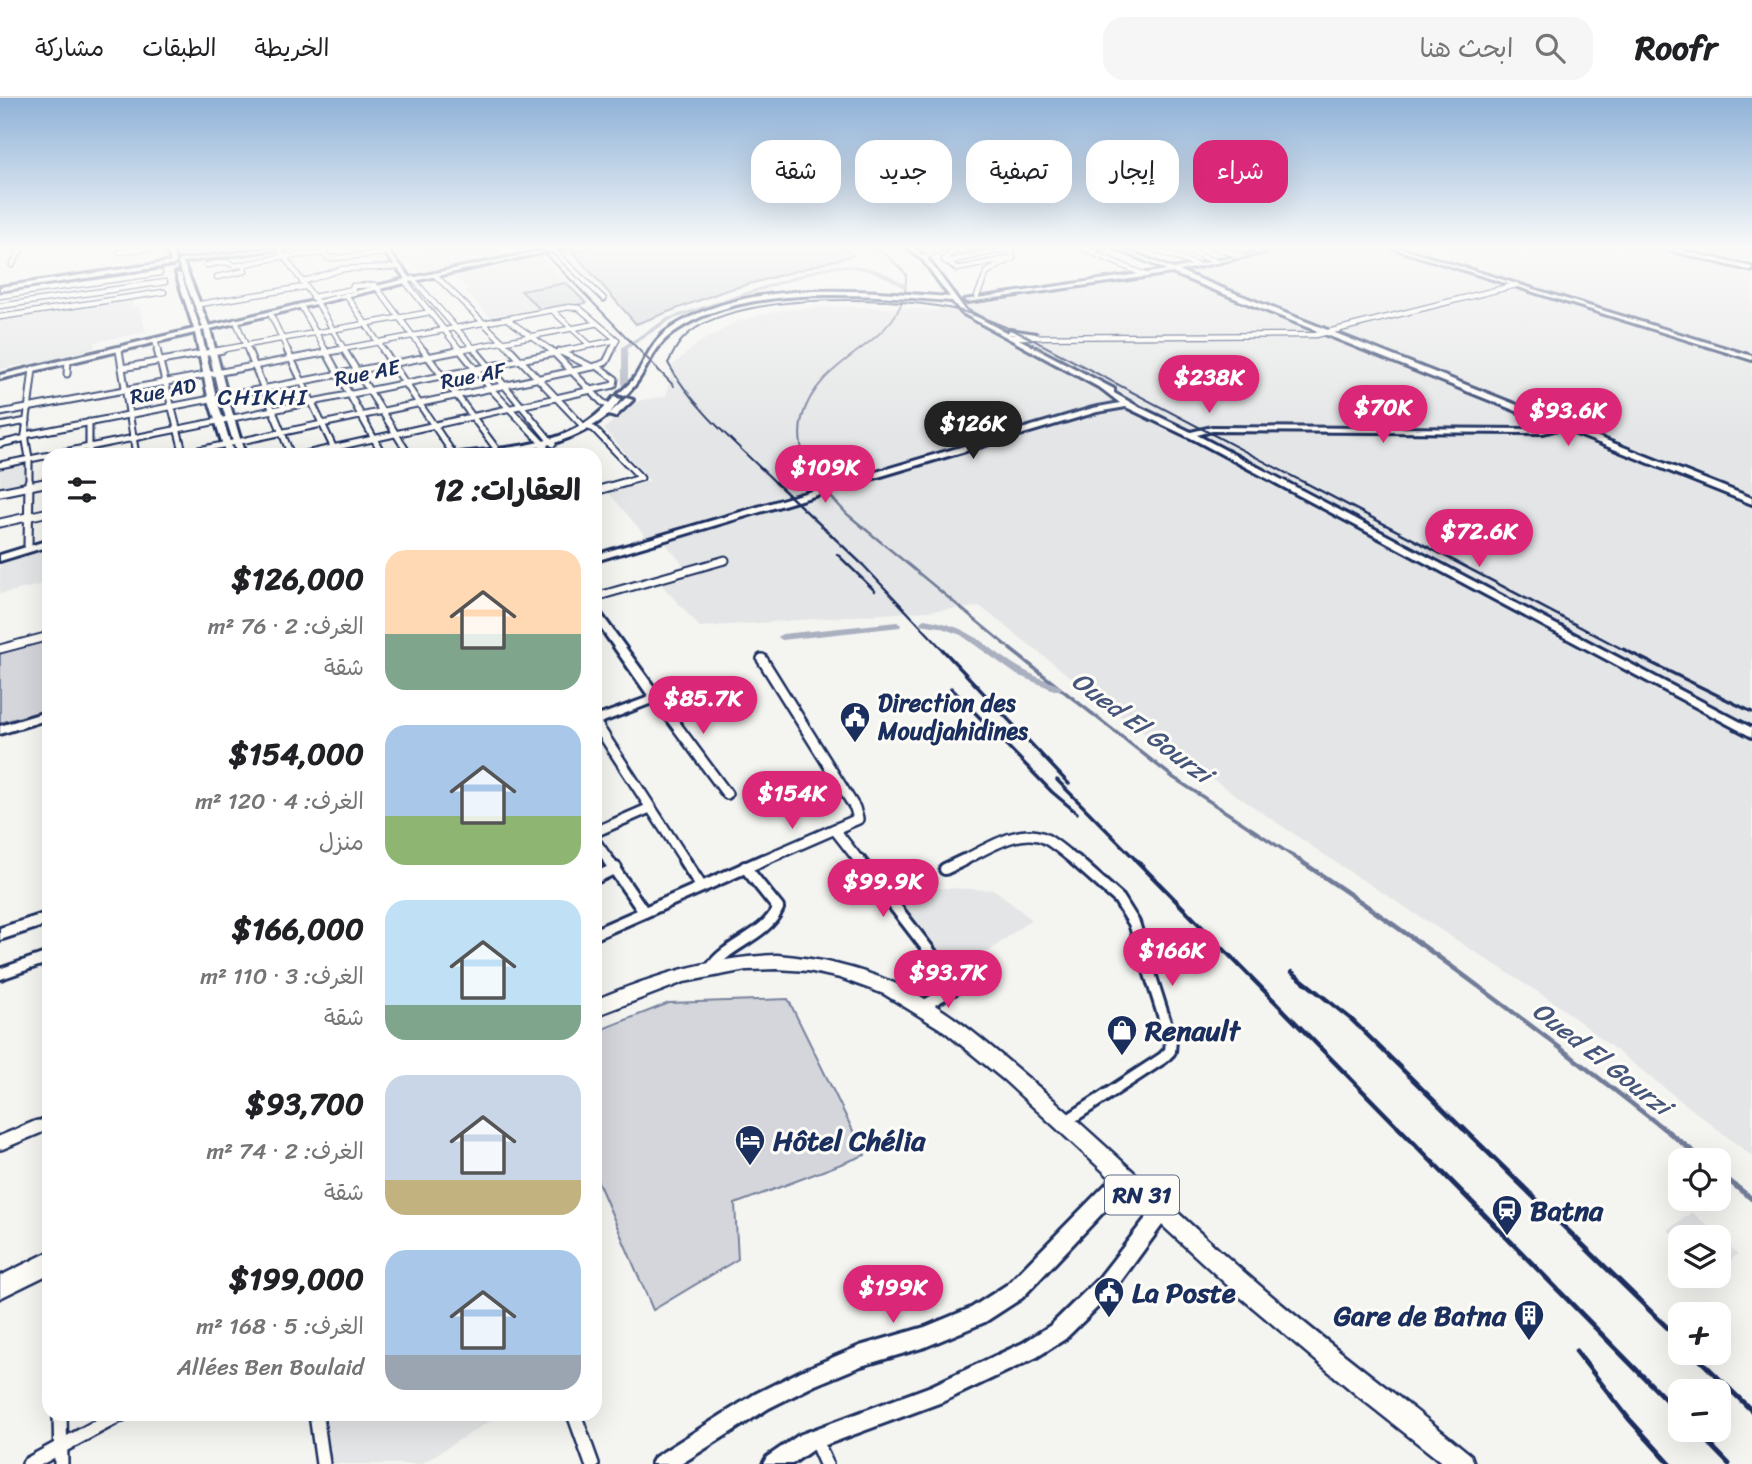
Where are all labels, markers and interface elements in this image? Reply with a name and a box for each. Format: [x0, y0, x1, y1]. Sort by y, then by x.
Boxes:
search box [1103, 17, 1593, 80]
text: Roofr [1635, 19, 1717, 77]
text: ابحث هنا [1420, 25, 1513, 71]
text: مشاركة [35, 27, 104, 69]
text: الطبقات [142, 27, 217, 69]
text: الخريطة [255, 27, 329, 69]
icon: search [1531, 29, 1569, 67]
chip: شقة [751, 140, 841, 203]
chip: جديد [855, 140, 952, 203]
chip: تصفية [966, 140, 1072, 203]
chip: إيجار [1086, 140, 1179, 203]
chip: شراء [1193, 140, 1288, 203]
street label: Rue AE [331, 348, 404, 398]
street label: Rue AF [437, 351, 510, 401]
pin: $238K [1160, 356, 1258, 415]
text: $238K [1174, 357, 1244, 398]
street label: Rue AD [127, 366, 200, 416]
district label: CHIKHI [217, 377, 309, 418]
pin: $70K [1342, 386, 1424, 445]
text: $70K [1354, 387, 1412, 428]
pin: $93.6K [1511, 388, 1625, 448]
text: $93.6K [1530, 390, 1606, 431]
pin: $126K [924, 402, 1022, 461]
text: $126K [940, 403, 1006, 444]
pin: $109K [776, 446, 874, 505]
text: $109K [791, 447, 859, 488]
text: العقارات: 12 [433, 463, 581, 517]
icon: filters [63, 471, 101, 509]
pin: $72.6K [1422, 510, 1536, 569]
text: $72.6K [1441, 511, 1517, 552]
text: $126,000 [232, 552, 364, 606]
icon: home [441, 578, 525, 662]
text: الغرف: 2 · 76 m² [208, 606, 364, 647]
text: شقة [324, 647, 364, 688]
water label: Oued El Gourzi [1062, 658, 1226, 798]
pin: $85.7K [646, 676, 760, 736]
text: $85.7K [664, 678, 742, 719]
place label: Direction des Moudjahidines [877, 682, 1029, 752]
public building icon: Direction des Moudjahidines [838, 700, 872, 744]
text: $154,000 [229, 727, 364, 781]
icon: home [441, 753, 525, 837]
pin: $154K [743, 772, 841, 831]
text: $154K [758, 773, 826, 814]
text: الغرف: 4 · 120 m² [195, 781, 364, 822]
text: منزل [319, 822, 364, 863]
pin: $99.9K [826, 860, 940, 919]
text: $99.9K [844, 861, 922, 902]
text: $166,000 [232, 902, 364, 956]
icon: home [441, 928, 525, 1012]
pin: $166K [1123, 928, 1221, 988]
text: $166K [1139, 930, 1205, 971]
pin: $93.7K [891, 950, 1005, 1010]
text: $93.7K [910, 952, 986, 993]
text: الغرف: 3 · 110 m² [200, 956, 364, 997]
water label: Oued El Gourzi [1522, 989, 1686, 1130]
text: شقة [324, 997, 364, 1038]
place label: Renault [1144, 1006, 1242, 1055]
shop icon: Renault [1105, 1013, 1139, 1057]
text: $93,700 [246, 1077, 364, 1131]
icon: home [441, 1103, 525, 1187]
place label: Hôtel Chélia [773, 1116, 926, 1165]
hotel icon: Hôtel Chélia [733, 1123, 767, 1167]
text: الغرف: 2 · 74 m² [206, 1131, 364, 1172]
map controls [1668, 1148, 1731, 1442]
button: locate [1668, 1148, 1731, 1211]
text: شقة [324, 1172, 364, 1213]
road number: RN 31 [1105, 1176, 1179, 1214]
place label: Batna [1530, 1186, 1604, 1235]
station icon: Batna [1490, 1193, 1524, 1237]
button: layers [1668, 1225, 1731, 1288]
text: $199,000 [229, 1252, 364, 1306]
pin: $199K [844, 1266, 942, 1325]
text: $199K [859, 1267, 927, 1308]
place label: La Poste [1132, 1268, 1236, 1317]
public building icon: La Poste [1092, 1275, 1126, 1319]
icon: home [441, 1278, 525, 1362]
place label: Gare de Batna [1334, 1291, 1507, 1340]
building icon: Gare de Batna [1512, 1298, 1546, 1342]
button: + [1668, 1302, 1731, 1365]
text: الغرف: 5 · 168 m² [196, 1306, 364, 1347]
text: Allées Ben Boulaid [177, 1347, 364, 1388]
button: − [1668, 1379, 1731, 1442]

